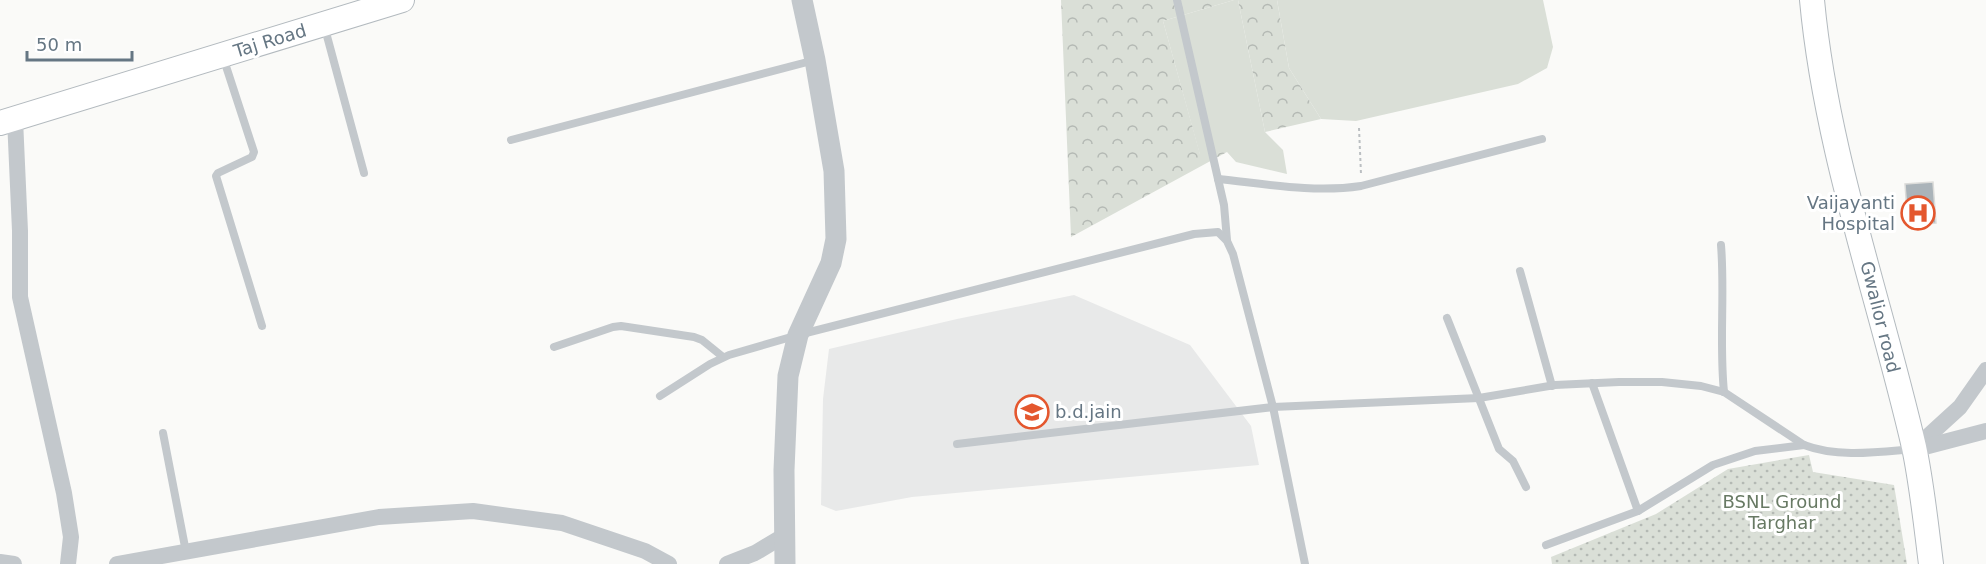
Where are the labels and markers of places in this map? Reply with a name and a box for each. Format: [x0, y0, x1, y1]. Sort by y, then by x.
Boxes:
place label: Vaijayanti Hospital [1807, 192, 1895, 234]
hospital icon: Vaijayanti Hospital [1900, 195, 1936, 231]
school or university icon: b.d.jain [1014, 394, 1050, 430]
place label: b.d.jain [1055, 401, 1122, 422]

